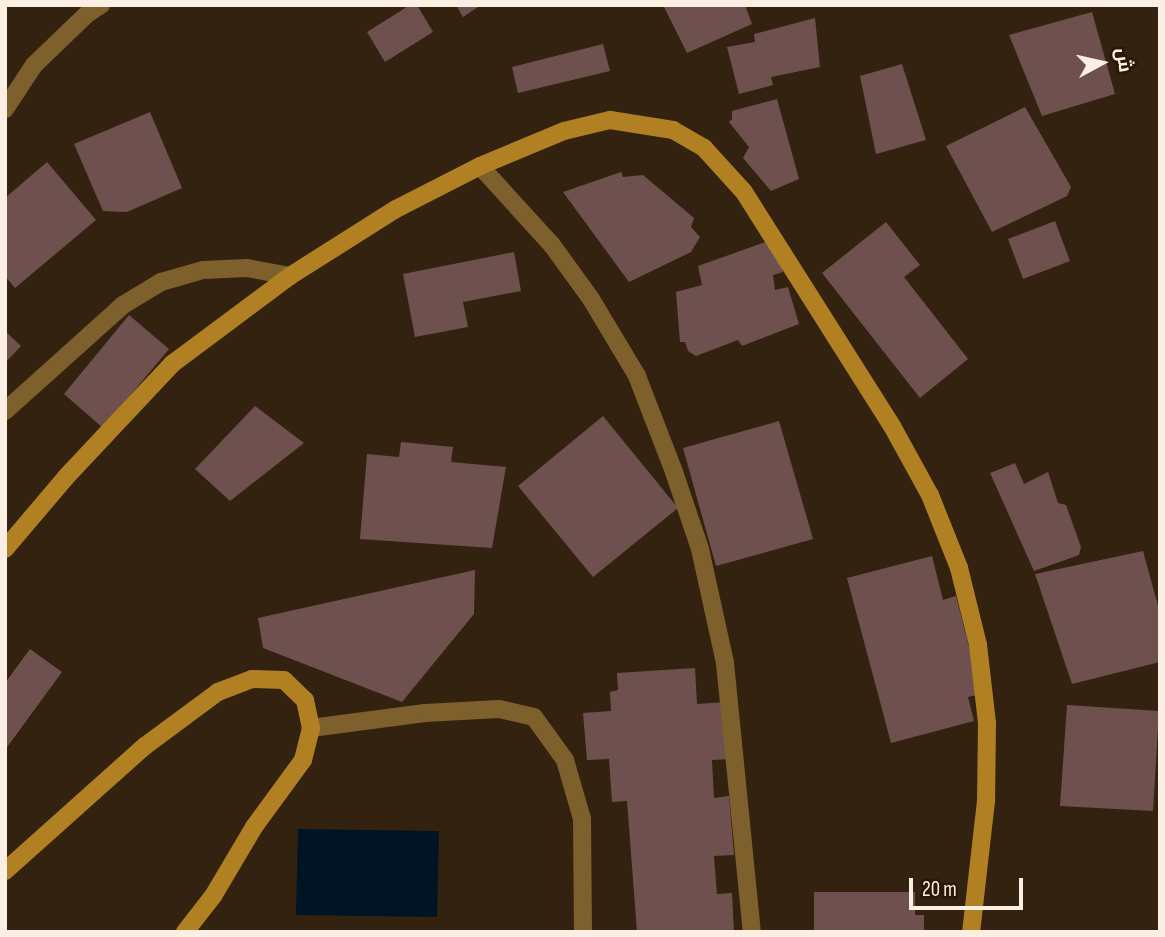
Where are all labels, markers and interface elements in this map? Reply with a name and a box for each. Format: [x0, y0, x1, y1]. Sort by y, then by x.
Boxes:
north arrow [1067, 28, 1137, 98]
text: ش [1110, 46, 1136, 74]
scale bar [913, 864, 1027, 908]
text: 20 m [922, 877, 957, 902]

